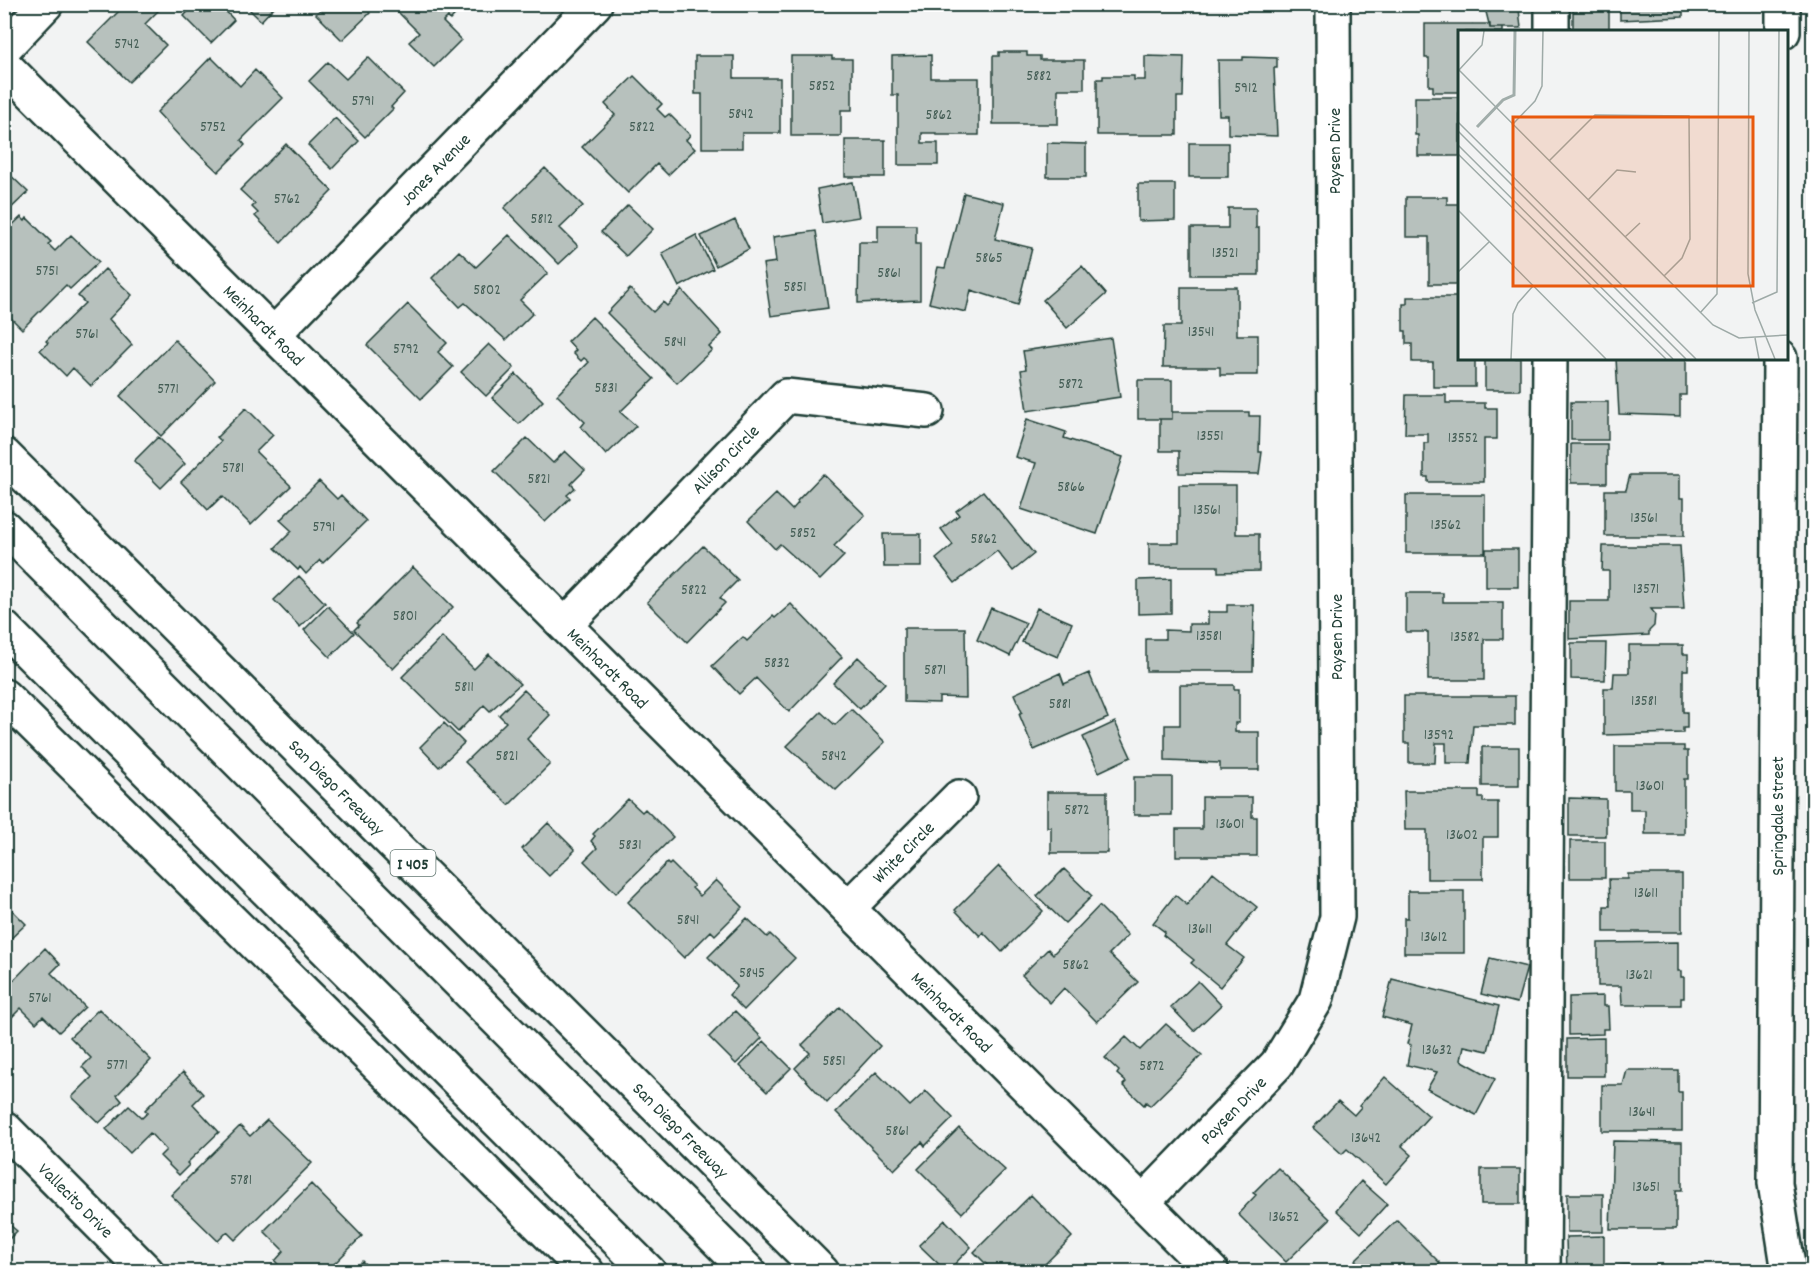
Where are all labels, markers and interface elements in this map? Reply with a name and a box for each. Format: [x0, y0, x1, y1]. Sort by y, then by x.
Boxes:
inset map [1458, 30, 1788, 360]
house number: 5742 [114, 34, 140, 56]
house number: 5882 [1026, 66, 1052, 88]
house number: 5852 [809, 76, 835, 98]
house number: 5912 [1234, 78, 1258, 100]
house number: 5791 [352, 91, 374, 113]
house number: 5842 [728, 104, 754, 126]
house number: 5862 [926, 105, 952, 127]
street label: Paysen Drive [1324, 108, 1349, 194]
house number: 5752 [200, 117, 226, 139]
house number: 5822 [629, 117, 655, 139]
street label: Jones Avenue [396, 129, 478, 212]
house number: 5762 [274, 189, 300, 211]
house number: 5812 [531, 209, 553, 231]
house number: 13521 [1212, 243, 1238, 265]
house number: 5865 [975, 248, 1003, 270]
house number: 5751 [36, 261, 58, 283]
house number: 5861 [877, 263, 901, 285]
house number: 5851 [783, 277, 807, 299]
street label: Meinhardt Road [216, 280, 309, 373]
house number: 5802 [473, 280, 501, 302]
house number: 13541 [1188, 322, 1214, 344]
house number: 5761 [75, 324, 99, 346]
house number: 5841 [664, 332, 686, 354]
house number: 5792 [393, 339, 419, 361]
house number: 5872 [1058, 374, 1084, 396]
house number: 5831 [595, 378, 617, 400]
house number: 5771 [157, 379, 179, 401]
street label: Allison Circle [687, 420, 766, 501]
house number: 13551 [1196, 426, 1224, 448]
house number: 13552 [1448, 428, 1478, 450]
house number: 5781 [222, 458, 244, 480]
house number: 5821 [528, 469, 550, 491]
house number: 5866 [1057, 477, 1085, 499]
house number: 13561 [1193, 500, 1221, 522]
house number: 13561 [1630, 508, 1658, 530]
house number: 13562 [1431, 515, 1461, 537]
house number: 5791 [313, 517, 335, 539]
house number: 5852 [790, 523, 816, 545]
house number: 5862 [971, 529, 997, 551]
house number: 13571 [1633, 579, 1659, 601]
house number: 5822 [681, 580, 707, 602]
street label: Paysen Drive [1326, 594, 1351, 680]
house number: 5801 [393, 606, 417, 628]
street label: Meinhardt Road [560, 623, 653, 716]
house number: 13581 [1196, 626, 1222, 648]
house number: 13582 [1450, 627, 1480, 649]
house number: 5832 [764, 653, 790, 675]
house number: 5871 [924, 660, 946, 682]
house number: 5811 [454, 677, 474, 699]
house number: 13581 [1631, 691, 1657, 713]
house number: 5881 [1049, 694, 1071, 716]
house number: 13592 [1424, 725, 1454, 747]
street label: San Diego Freeway [281, 735, 390, 843]
house number: 5821 [496, 746, 518, 768]
house number: 5842 [821, 746, 847, 768]
street label: Springdale Street [1767, 756, 1792, 876]
house number: 13601 [1636, 776, 1664, 798]
house number: 5872 [1064, 800, 1090, 822]
house number: 13601 [1216, 814, 1244, 836]
street label: White Circle [868, 817, 942, 890]
house number: 13602 [1446, 825, 1478, 847]
house number: 5831 [619, 835, 641, 857]
road number: I 405 [390, 850, 436, 876]
house number: 13611 [1634, 883, 1658, 905]
house number: 5841 [677, 910, 699, 932]
house number: 13611 [1188, 919, 1212, 941]
house number: 13612 [1420, 927, 1448, 949]
house number: 5862 [1063, 955, 1089, 977]
house number: 5845 [739, 963, 765, 985]
house number: 13621 [1625, 965, 1653, 987]
street label: Meinhardt Road [904, 967, 997, 1060]
house number: 5761 [28, 988, 52, 1010]
house number: 13632 [1422, 1040, 1452, 1062]
house number: 5851 [822, 1051, 846, 1073]
house number: 5771 [106, 1055, 128, 1077]
house number: 5872 [1139, 1056, 1165, 1078]
street label: Paysen Drive [1196, 1072, 1274, 1152]
street label: San Diego Freeway [625, 1078, 734, 1186]
house number: 13641 [1629, 1102, 1655, 1124]
house number: 5861 [885, 1121, 909, 1143]
house number: 13642 [1351, 1128, 1381, 1150]
street label: Vallecito Drive [31, 1158, 118, 1245]
house number: 5781 [230, 1170, 252, 1192]
house number: 13651 [1632, 1177, 1660, 1199]
house number: 13652 [1269, 1207, 1299, 1229]

